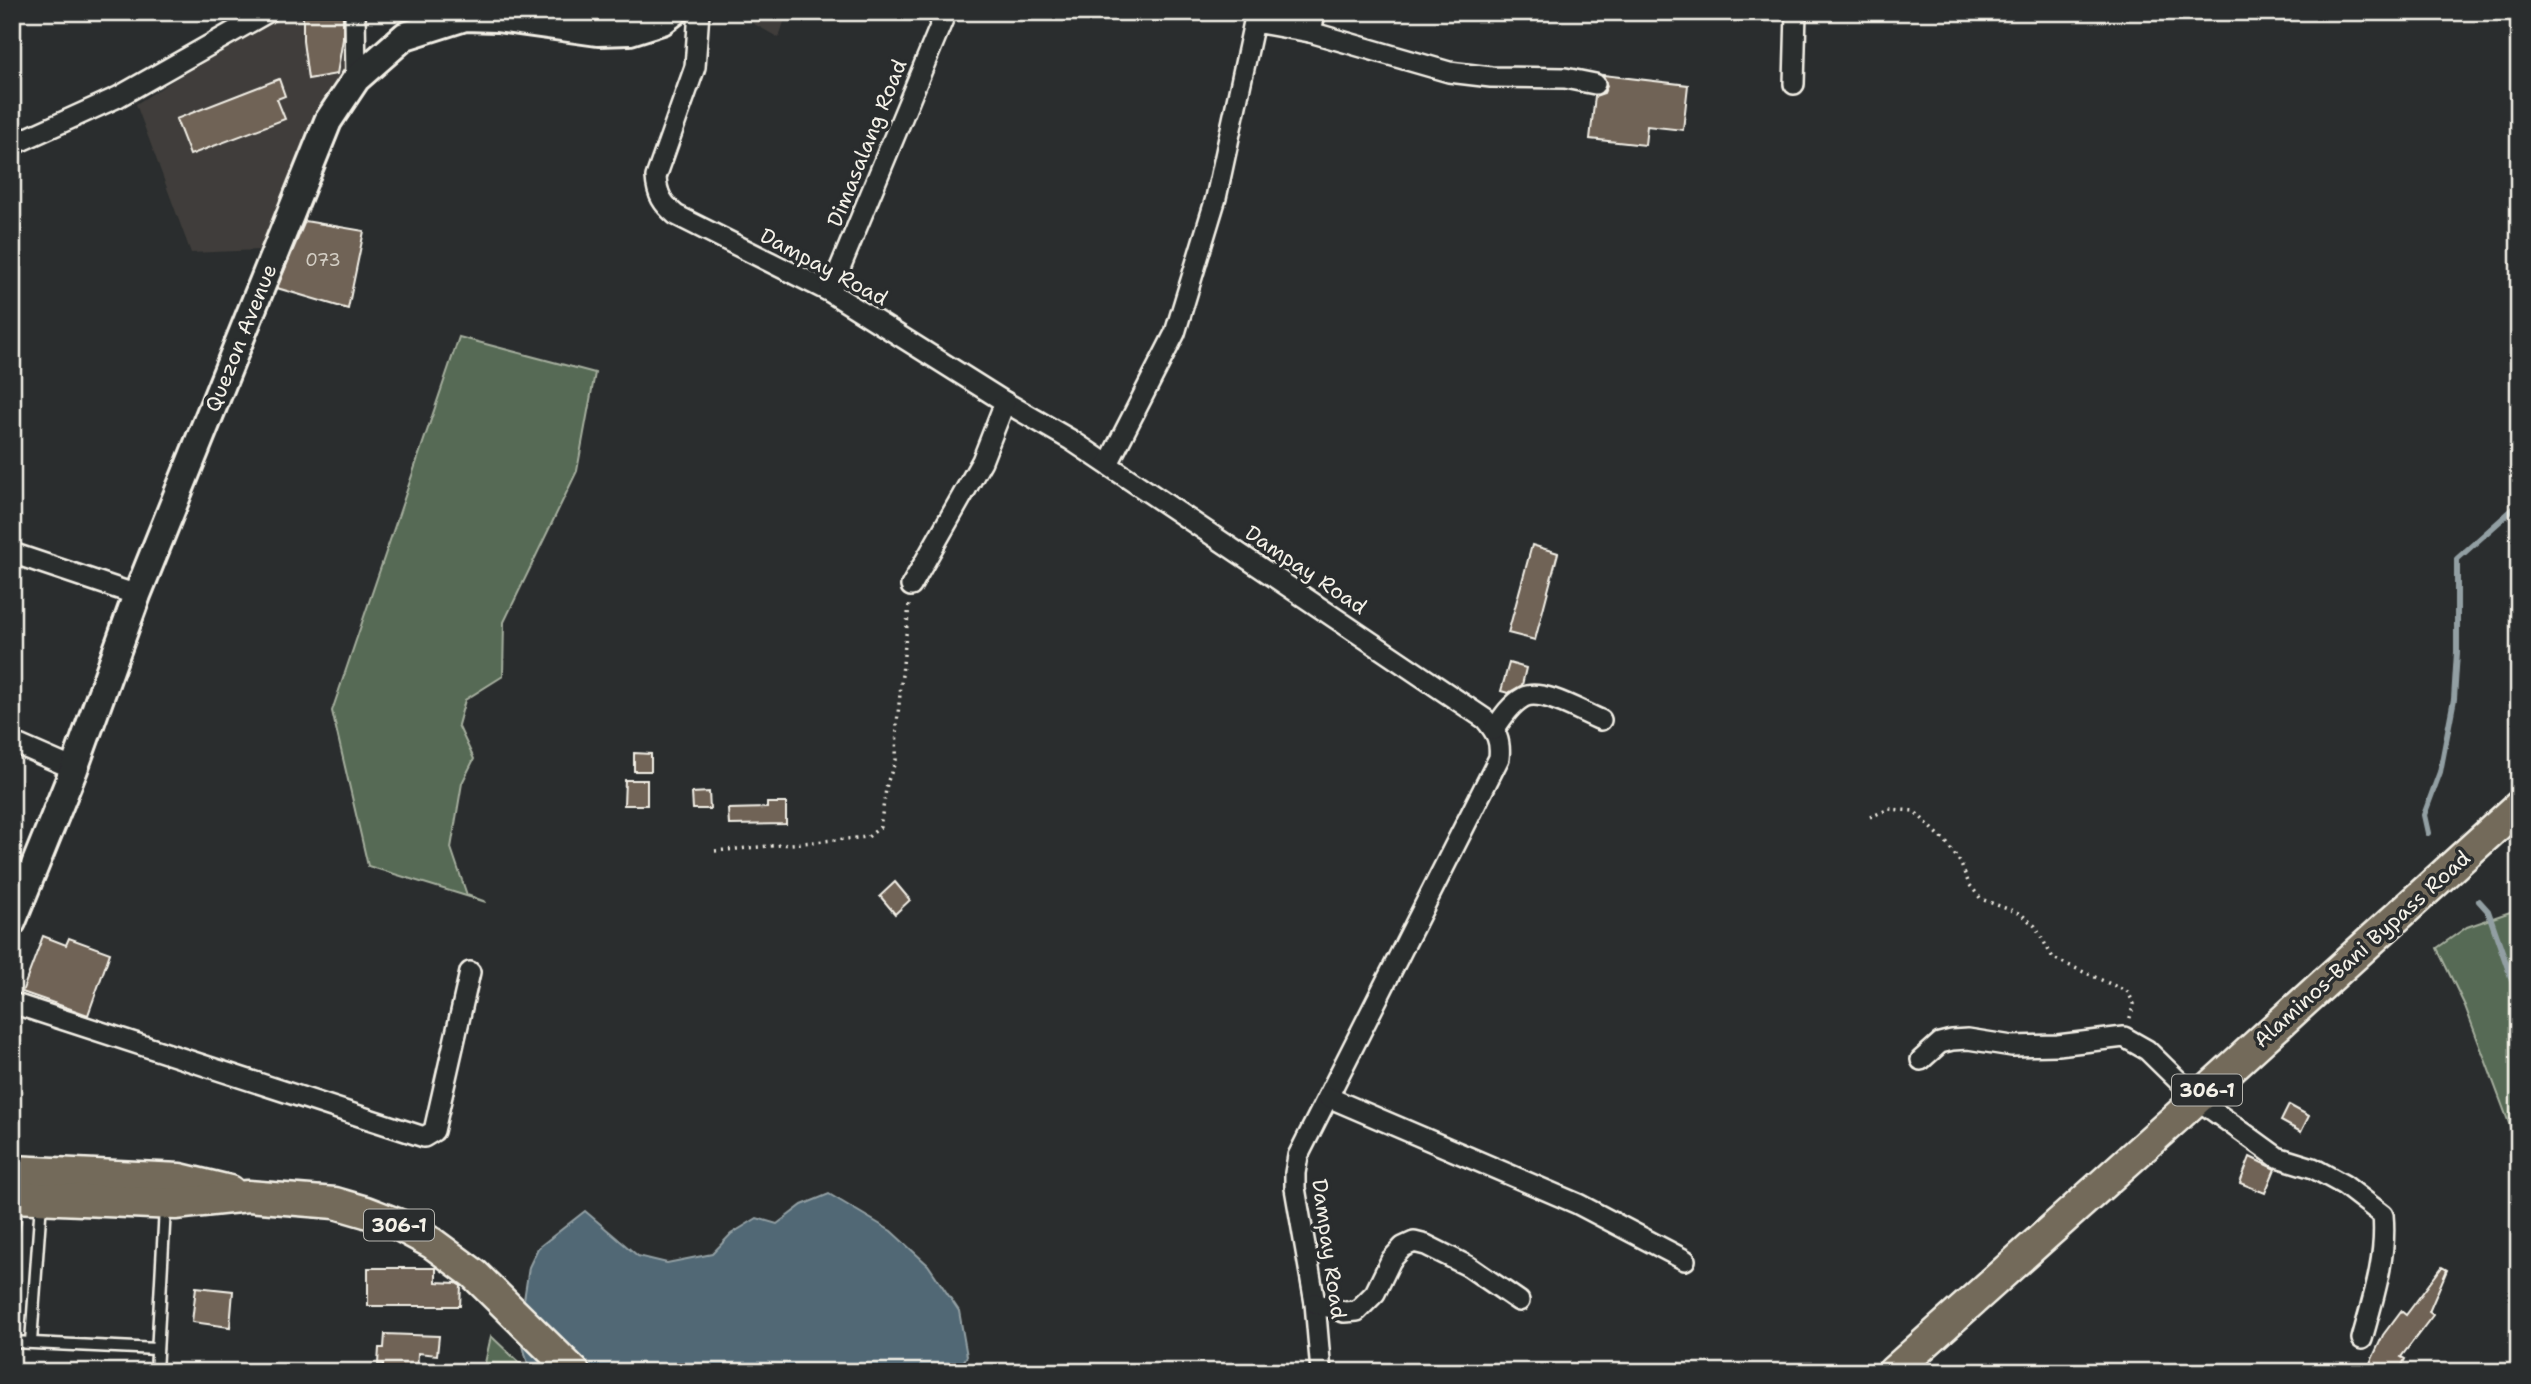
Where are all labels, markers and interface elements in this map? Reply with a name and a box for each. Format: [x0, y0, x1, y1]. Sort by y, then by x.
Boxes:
street label: Dimasalang Road [821, 55, 913, 231]
street label: Dampay Road [755, 222, 893, 312]
house number: 073 [305, 248, 341, 272]
street label: Quezon Avenue [199, 260, 283, 416]
street label: Dampay Road [1240, 519, 1372, 621]
street label: Alaminos-Bani Bypass Road [2248, 844, 2476, 1054]
road number: 306-1 [2172, 1074, 2242, 1106]
street label: Dampay Road [1305, 1177, 1353, 1321]
road number: 306-1 [364, 1210, 434, 1240]

